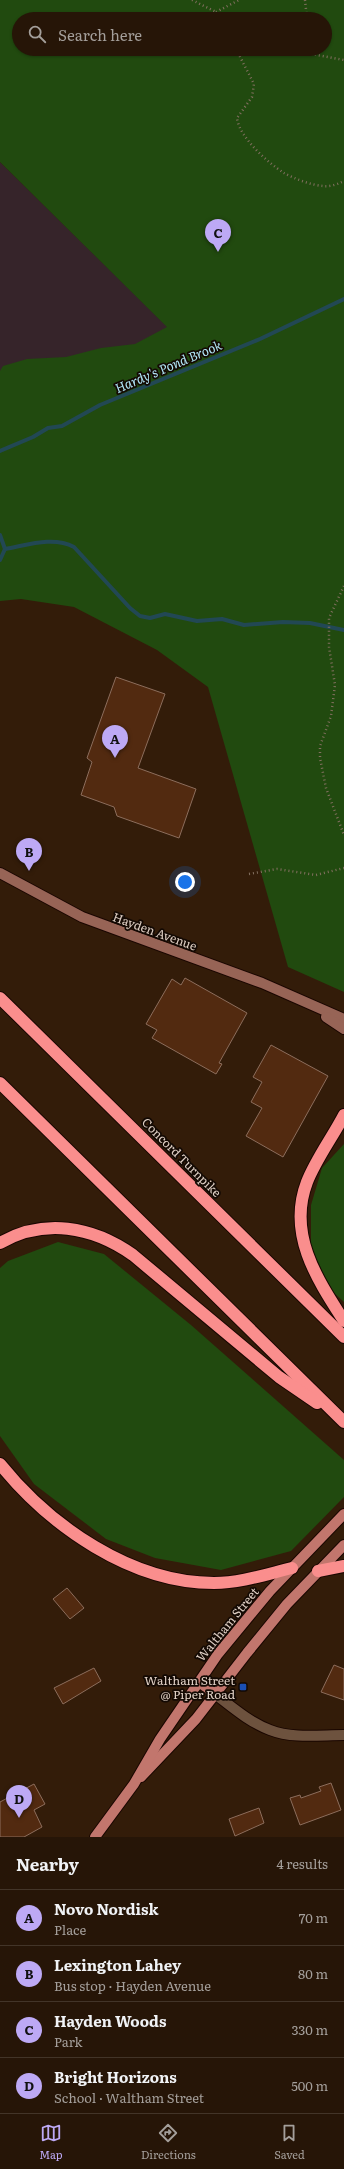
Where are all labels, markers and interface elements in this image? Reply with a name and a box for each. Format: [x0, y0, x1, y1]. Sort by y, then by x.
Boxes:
search box [12, 12, 332, 56]
icon: search [26, 23, 48, 45]
text: Search here [58, 23, 142, 46]
pin: C [205, 219, 231, 252]
water label: Hardy's Pond Brook [112, 335, 225, 397]
pin: A [102, 725, 128, 758]
pin: B [16, 838, 42, 871]
your location [175, 872, 195, 892]
street label: Hayden Avenue [110, 907, 200, 955]
street label: Concord Turnpike [138, 1113, 226, 1201]
street label: Waltham Street [191, 1583, 263, 1665]
place label: Waltham Street @ Piper Road [144, 1671, 236, 1703]
marker: Waltham Street @ Piper Road [238, 1682, 248, 1692]
pin: D [6, 1785, 32, 1818]
text: Nearby [16, 1851, 79, 1876]
text: 4 results [277, 1854, 328, 1873]
text: Novo Nordisk [54, 1897, 159, 1920]
text: A [24, 1908, 34, 1927]
text: 70 m [299, 1908, 328, 1927]
text: Place [54, 1920, 86, 1939]
text: Lexington Lahey [54, 1953, 181, 1976]
text: B [25, 1964, 33, 1983]
text: 80 m [298, 1964, 328, 1983]
text: Bus stop · Hayden Avenue [54, 1976, 211, 1995]
text: Hayden Woods [54, 2009, 166, 2032]
text: C [24, 2020, 34, 2039]
text: 330 m [292, 2020, 328, 2039]
text: Park [54, 2032, 83, 2051]
text: Bright Horizons [54, 2065, 177, 2088]
text: D [24, 2076, 34, 2095]
text: 500 m [291, 2076, 328, 2095]
text: School · Waltham Street [54, 2088, 204, 2107]
tab: Map [39, 2122, 63, 2162]
tab: Directions [141, 2122, 196, 2162]
tab: Saved [274, 2122, 305, 2162]

